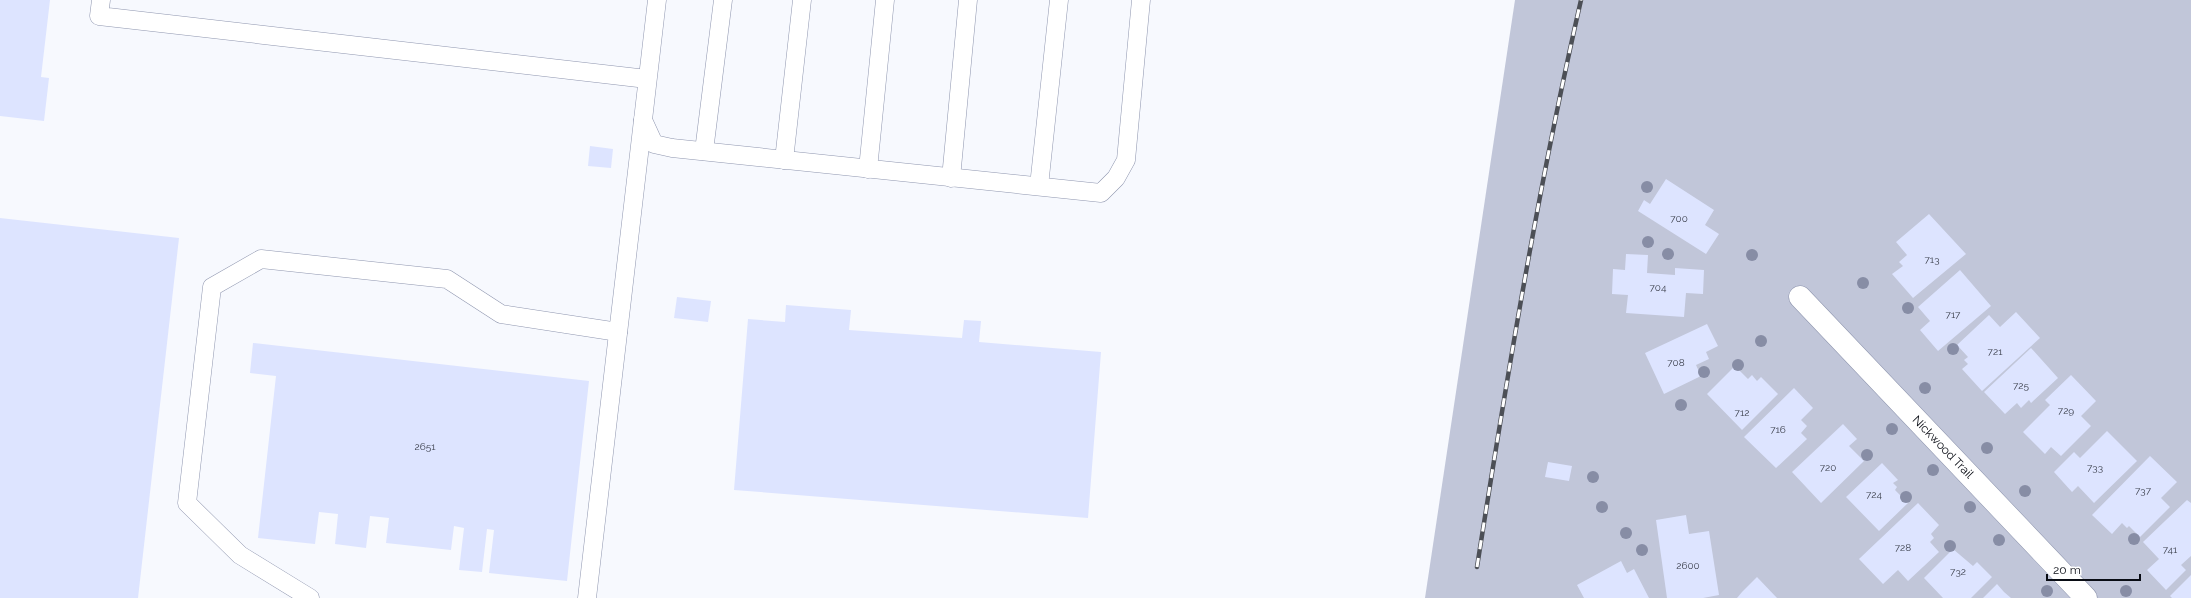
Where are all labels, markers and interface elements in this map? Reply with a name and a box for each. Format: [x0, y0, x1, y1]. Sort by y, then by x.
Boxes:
house number: 700 [1670, 213, 1688, 224]
house number: 713 [1925, 254, 1939, 265]
house number: 704 [1650, 282, 1667, 293]
house number: 717 [1946, 309, 1961, 320]
house number: 721 [1988, 346, 2003, 357]
house number: 708 [1667, 357, 1685, 368]
house number: 725 [2013, 380, 2030, 391]
house number: 729 [2058, 405, 2074, 416]
house number: 712 [1735, 407, 1749, 418]
street label: Nickwood Trail [1910, 413, 1977, 482]
house number: 716 [1770, 424, 1786, 435]
house number: 2651 [415, 441, 436, 452]
house number: 720 [1820, 462, 1836, 473]
house number: 733 [2087, 462, 2103, 473]
house number: 737 [2135, 485, 2152, 496]
house number: 724 [1866, 489, 1883, 500]
house number: 728 [1895, 542, 1911, 553]
house number: 741 [2163, 544, 2178, 555]
scale bar [2047, 556, 2140, 582]
house number: 2600 [1676, 560, 1700, 571]
text: 20 m [2053, 563, 2081, 577]
house number: 732 [1950, 566, 1966, 577]

